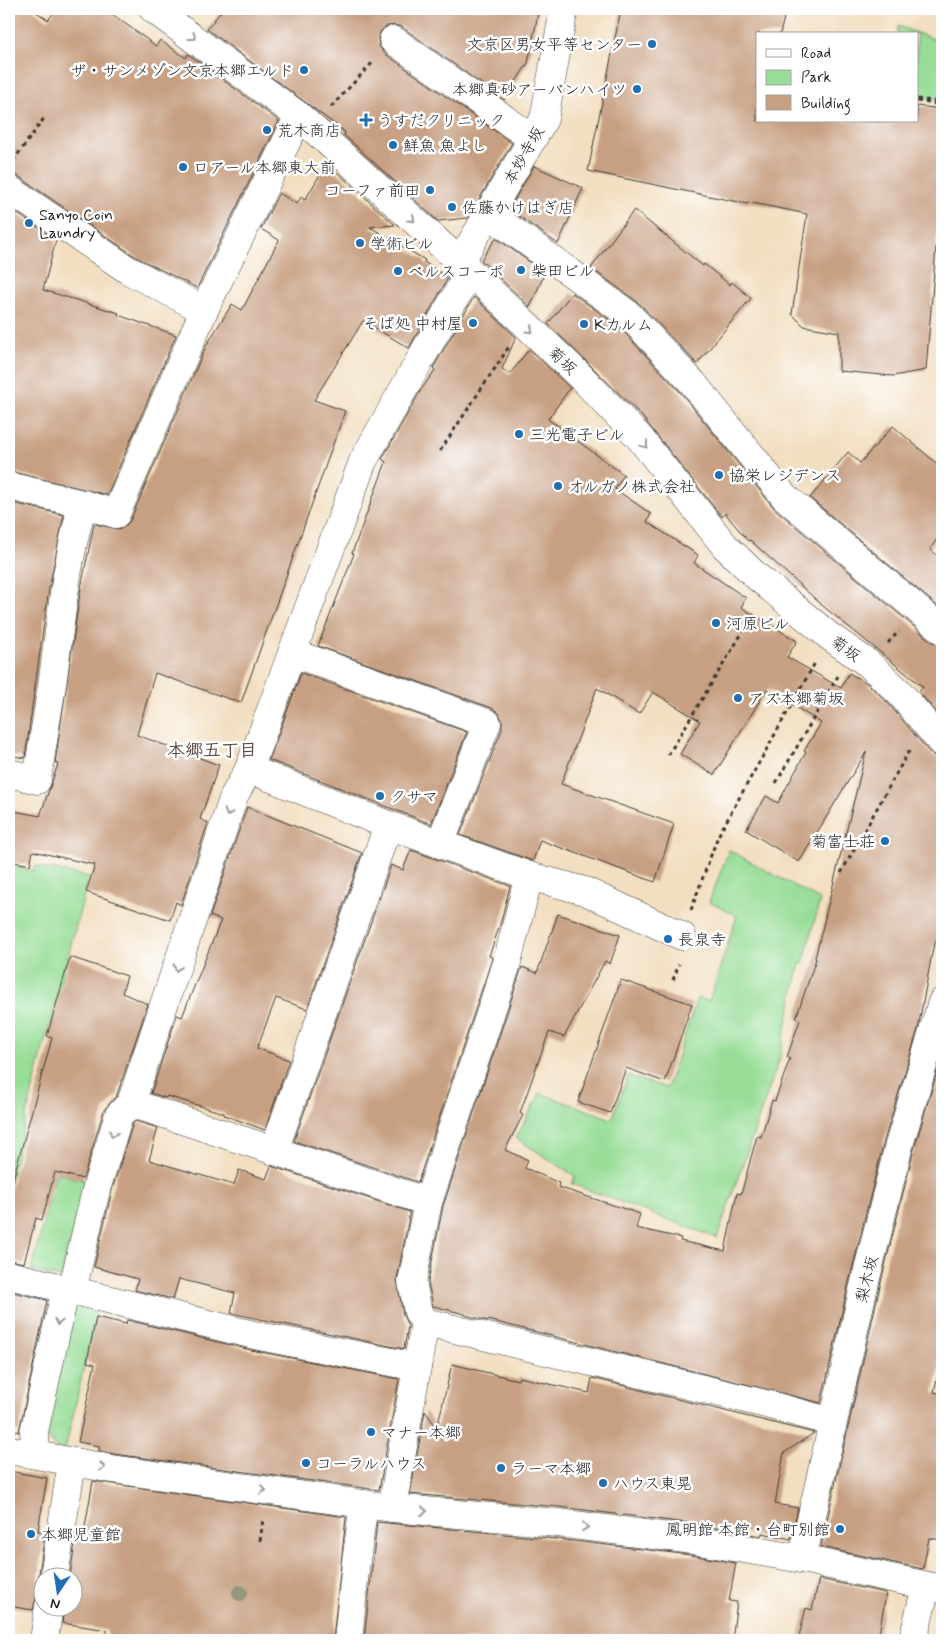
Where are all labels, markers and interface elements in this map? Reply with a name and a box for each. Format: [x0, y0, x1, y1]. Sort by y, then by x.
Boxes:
one-way arrow [187, 31, 196, 40]
legend [756, 32, 918, 122]
place label: 文京区男女平等センター [467, 35, 642, 56]
marker: 文京区男女平等センター [646, 38, 658, 50]
text: Road [801, 44, 831, 64]
place label: ザ・サンメゾン文京本郷エルド [70, 61, 294, 82]
marker: ザ・サンメゾン文京本郷エルド [298, 64, 310, 76]
text: Park [801, 68, 831, 88]
place label: 本郷真砂アーバンハイツ [452, 80, 627, 101]
marker: 本郷真砂アーバンハイツ [631, 83, 643, 95]
text: Building [801, 94, 851, 115]
place label: うすだクリニック [377, 111, 505, 132]
marker: うすだクリニック [359, 113, 373, 127]
place label: 荒木商店 [277, 121, 341, 142]
street label: 本妙寺坂 [499, 123, 549, 189]
marker: 荒木商店 [261, 124, 273, 136]
place label: 鮮魚 魚よし [403, 136, 487, 157]
marker: 鮮魚 魚よし [387, 139, 399, 151]
place label: ロアール本郷東大前 [193, 158, 335, 179]
marker: ロアール本郷東大前 [177, 161, 189, 173]
place label: コーファ前田 [325, 181, 420, 202]
marker: コーファ前田 [424, 184, 436, 196]
place label: 佐藤かけはぎ店 [462, 198, 574, 219]
marker: 佐藤かけはぎ店 [446, 201, 458, 213]
place label: Sanyo Coin Laundry [39, 205, 113, 244]
one-way arrow [406, 213, 415, 222]
marker: Sanyo Coin Laundry [23, 217, 35, 229]
place label: 学術ビル [370, 234, 434, 255]
marker: 学術ビル [354, 237, 366, 249]
place label: 柴田ビル [531, 261, 595, 282]
place label: ベルスコーポ [408, 262, 504, 283]
marker: 柴田ビル [515, 264, 527, 276]
marker: ベルスコーポ [392, 265, 404, 277]
place label: そば処 中村屋 [363, 314, 463, 335]
place label: Kカルム [594, 315, 653, 336]
marker: そば処 中村屋 [467, 317, 479, 329]
marker: Kカルム [578, 318, 590, 330]
one-way arrow [525, 324, 534, 333]
street label: 菊坂 [543, 343, 581, 380]
place label: 三光電子ビル [529, 425, 625, 446]
marker: 三光電子ビル [513, 428, 525, 440]
one-way arrow [639, 439, 648, 448]
place label: 協栄レジデンス [729, 466, 841, 487]
marker: 協栄レジデンス [713, 469, 725, 481]
place label: オルガノ株式会社 [568, 477, 695, 498]
marker: オルガノ株式会社 [552, 480, 564, 492]
place label: 河原ビル [726, 614, 790, 635]
marker: 河原ビル [710, 617, 722, 629]
street label: 菊坂 [826, 631, 864, 667]
place label: アズ本郷菊坂 [748, 689, 844, 710]
marker: アズ本郷菊坂 [732, 692, 744, 704]
district label: 本郷五丁目 [167, 739, 257, 763]
place label: クサマ [390, 787, 438, 808]
marker: クサマ [374, 790, 386, 802]
one-way arrow [224, 809, 234, 817]
place label: 菊富士荘 [811, 832, 875, 853]
marker: 菊富士荘 [879, 835, 891, 847]
place label: 長泉寺 [678, 930, 726, 951]
marker: 長泉寺 [662, 933, 674, 945]
one-way arrow [173, 963, 183, 971]
one-way arrow [109, 1129, 119, 1138]
street label: 梨木坂 [851, 1254, 883, 1305]
one-way arrow [53, 1318, 64, 1327]
place label: マナー本郷 [381, 1423, 461, 1444]
marker: マナー本郷 [365, 1426, 377, 1438]
place label: コーラルハウス [316, 1454, 426, 1475]
marker: コーラルハウス [300, 1457, 312, 1469]
place label: ラーマ本郷 [511, 1459, 591, 1480]
one-way arrow [97, 1461, 106, 1471]
marker: ラーマ本郷 [495, 1462, 507, 1474]
place label: ハウス東晃 [613, 1474, 692, 1495]
marker: ハウス東晃 [597, 1477, 609, 1489]
one-way arrow [259, 1484, 267, 1495]
one-way arrow [420, 1505, 428, 1516]
place label: 鳳明館 本館・台町別館 [666, 1520, 830, 1541]
one-way arrow [582, 1521, 590, 1532]
marker: 鳳明館 本館・台町別館 [834, 1523, 846, 1535]
place label: 本郷児童館 [41, 1525, 121, 1546]
marker: 本郷児童館 [25, 1528, 37, 1540]
north arrow [32, 1566, 82, 1616]
text: N [49, 1594, 62, 1614]

